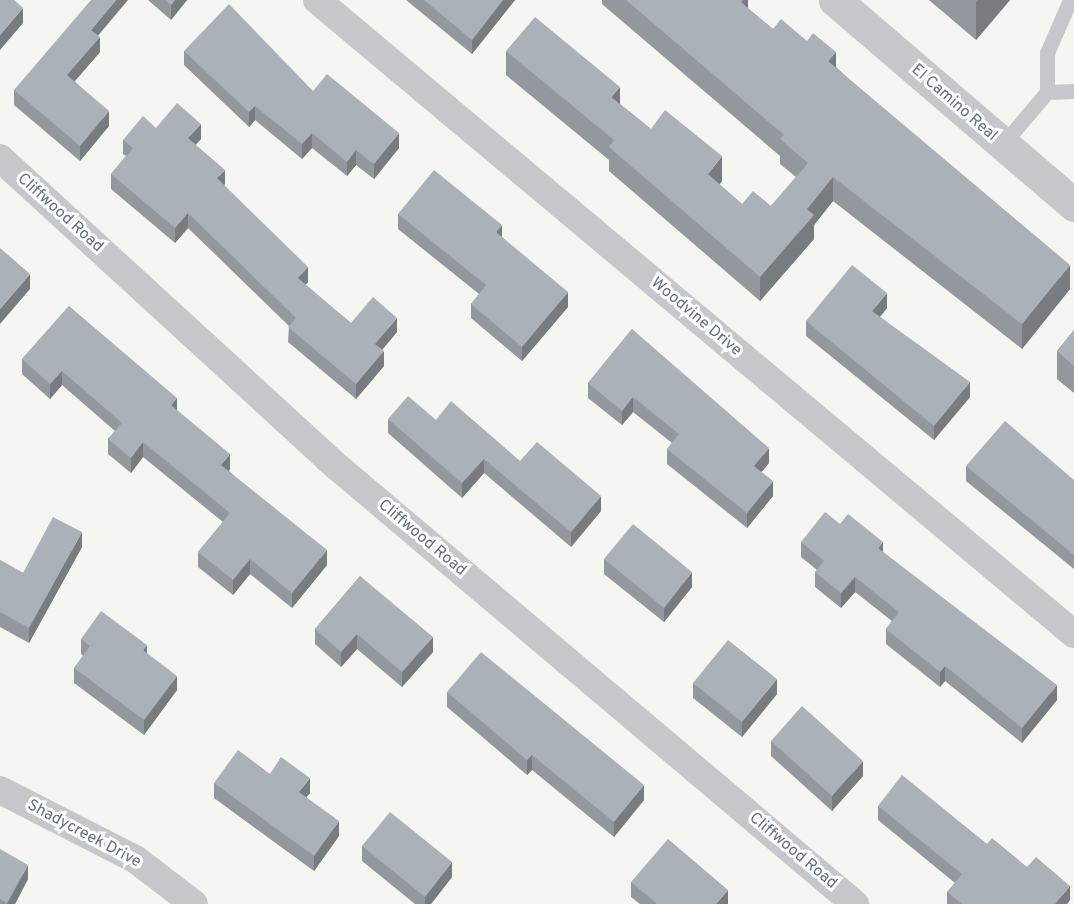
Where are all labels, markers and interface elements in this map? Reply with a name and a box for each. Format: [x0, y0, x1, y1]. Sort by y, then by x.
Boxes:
street label: El Camino Real [907, 61, 1001, 145]
street label: Cliffwood Road [13, 169, 107, 257]
street label: Woodvine Drive [647, 274, 745, 360]
street label: Cliffwood Road [374, 496, 470, 580]
street label: Shadycreek Drive [24, 796, 144, 872]
street label: Cliffwood Road [745, 809, 841, 893]

